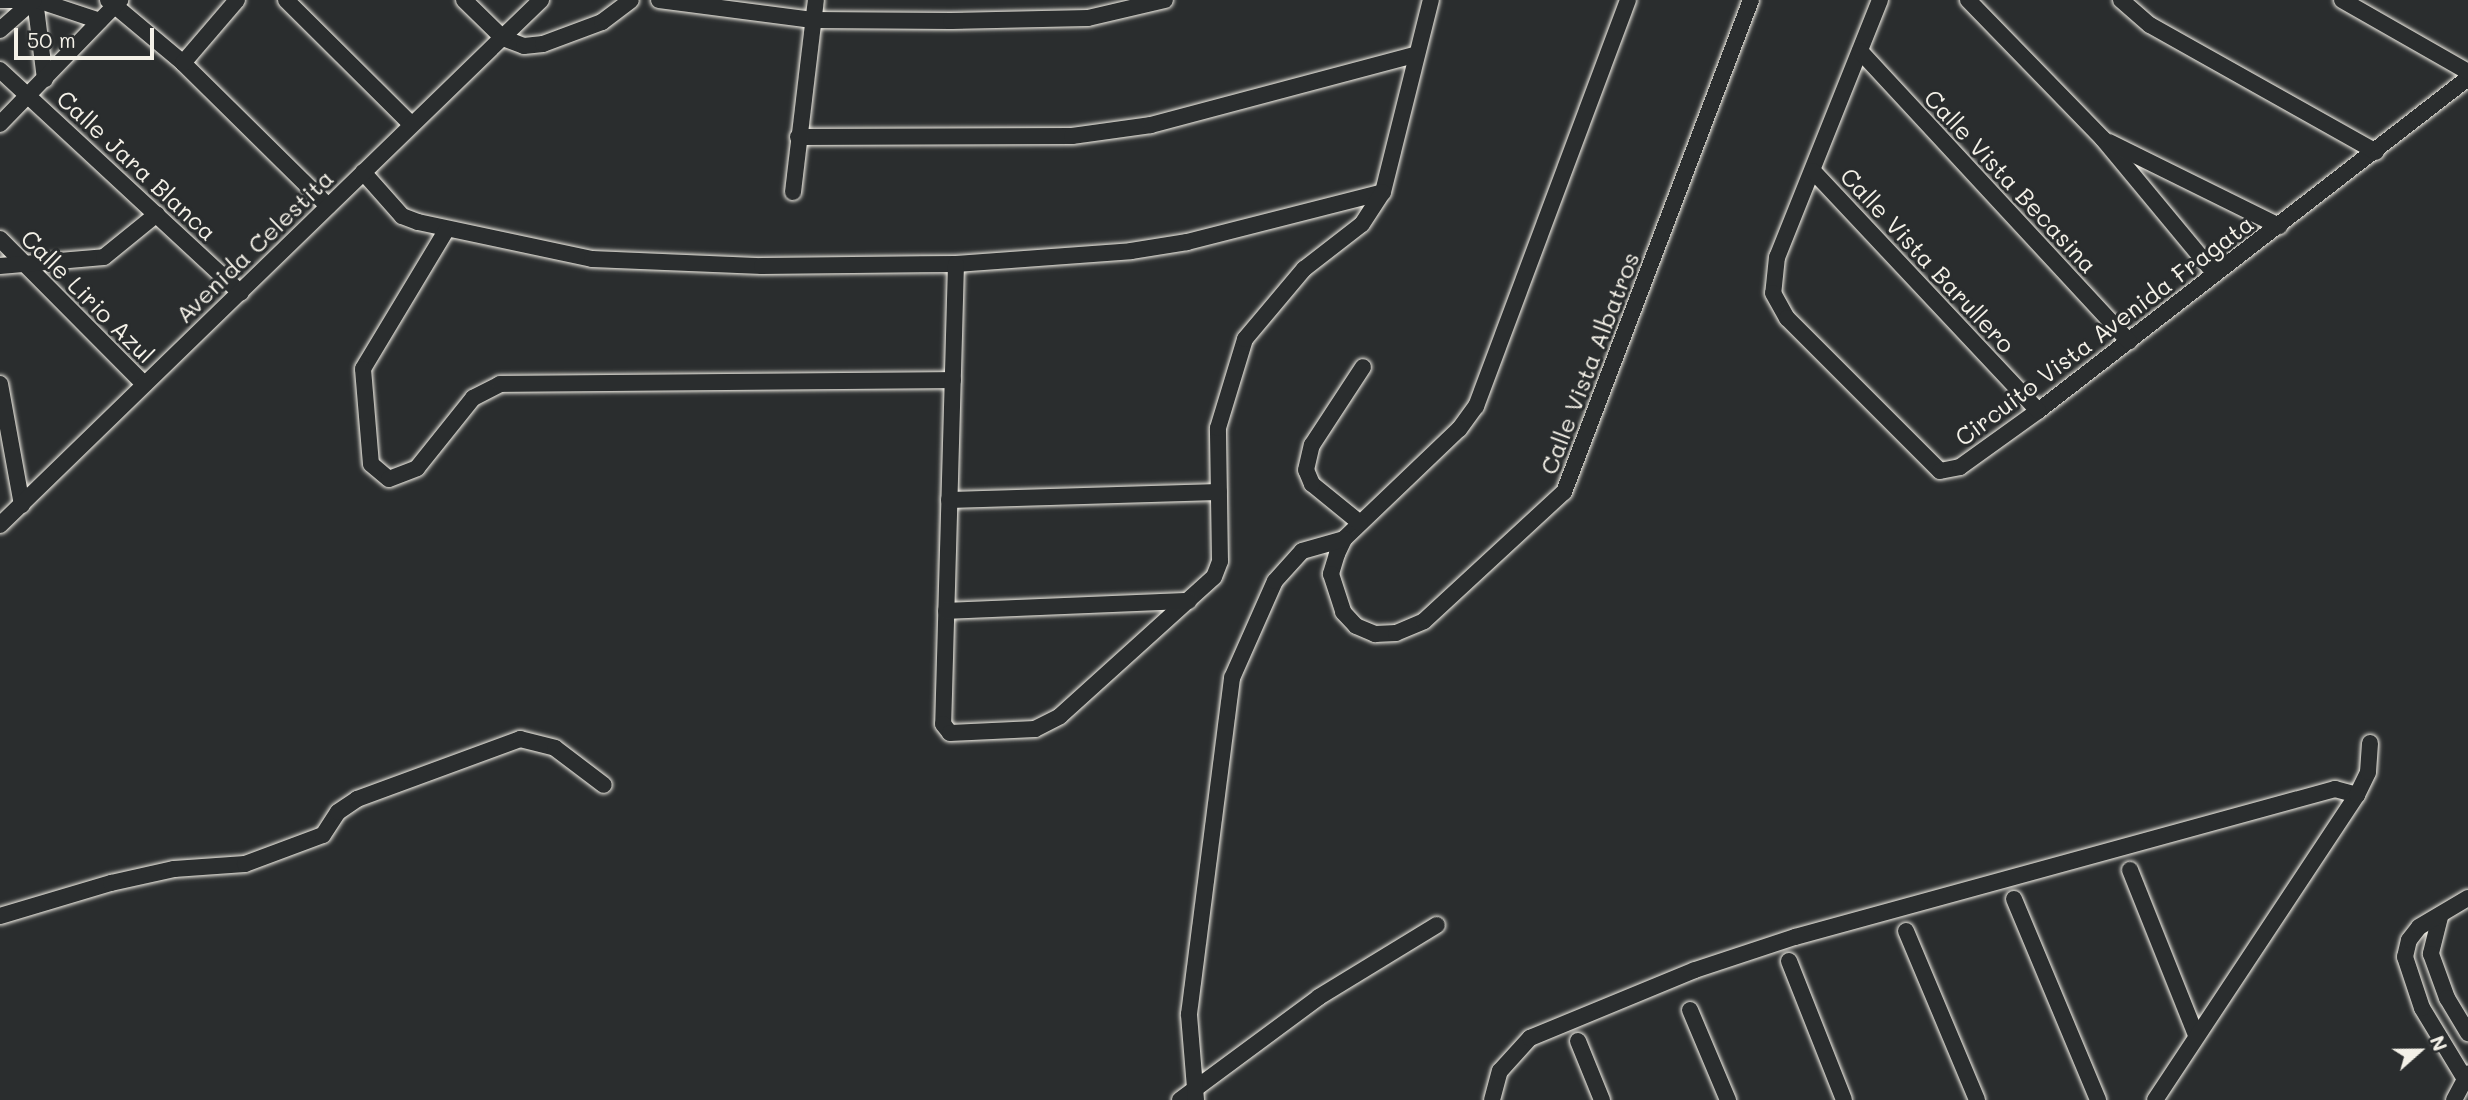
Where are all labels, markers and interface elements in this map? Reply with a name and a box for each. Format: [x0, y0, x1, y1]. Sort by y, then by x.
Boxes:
scale bar [18, 14, 158, 58]
text: 50 m [27, 26, 76, 53]
street label: Calle Vista Becasina [1918, 83, 2104, 279]
street label: Calle Jara Blanca [51, 84, 223, 246]
street label: Calle Vista Barullero [1835, 161, 2021, 359]
street label: Avenida Celestita [169, 163, 339, 329]
street label: Circuito Vista Avenida Fragata [1949, 208, 2259, 452]
street label: Calle Lirio Azul [15, 223, 161, 369]
street label: Calle Vista Albatros [1533, 248, 1645, 478]
north arrow [2384, 1016, 2454, 1086]
text: N [2425, 1032, 2453, 1054]

